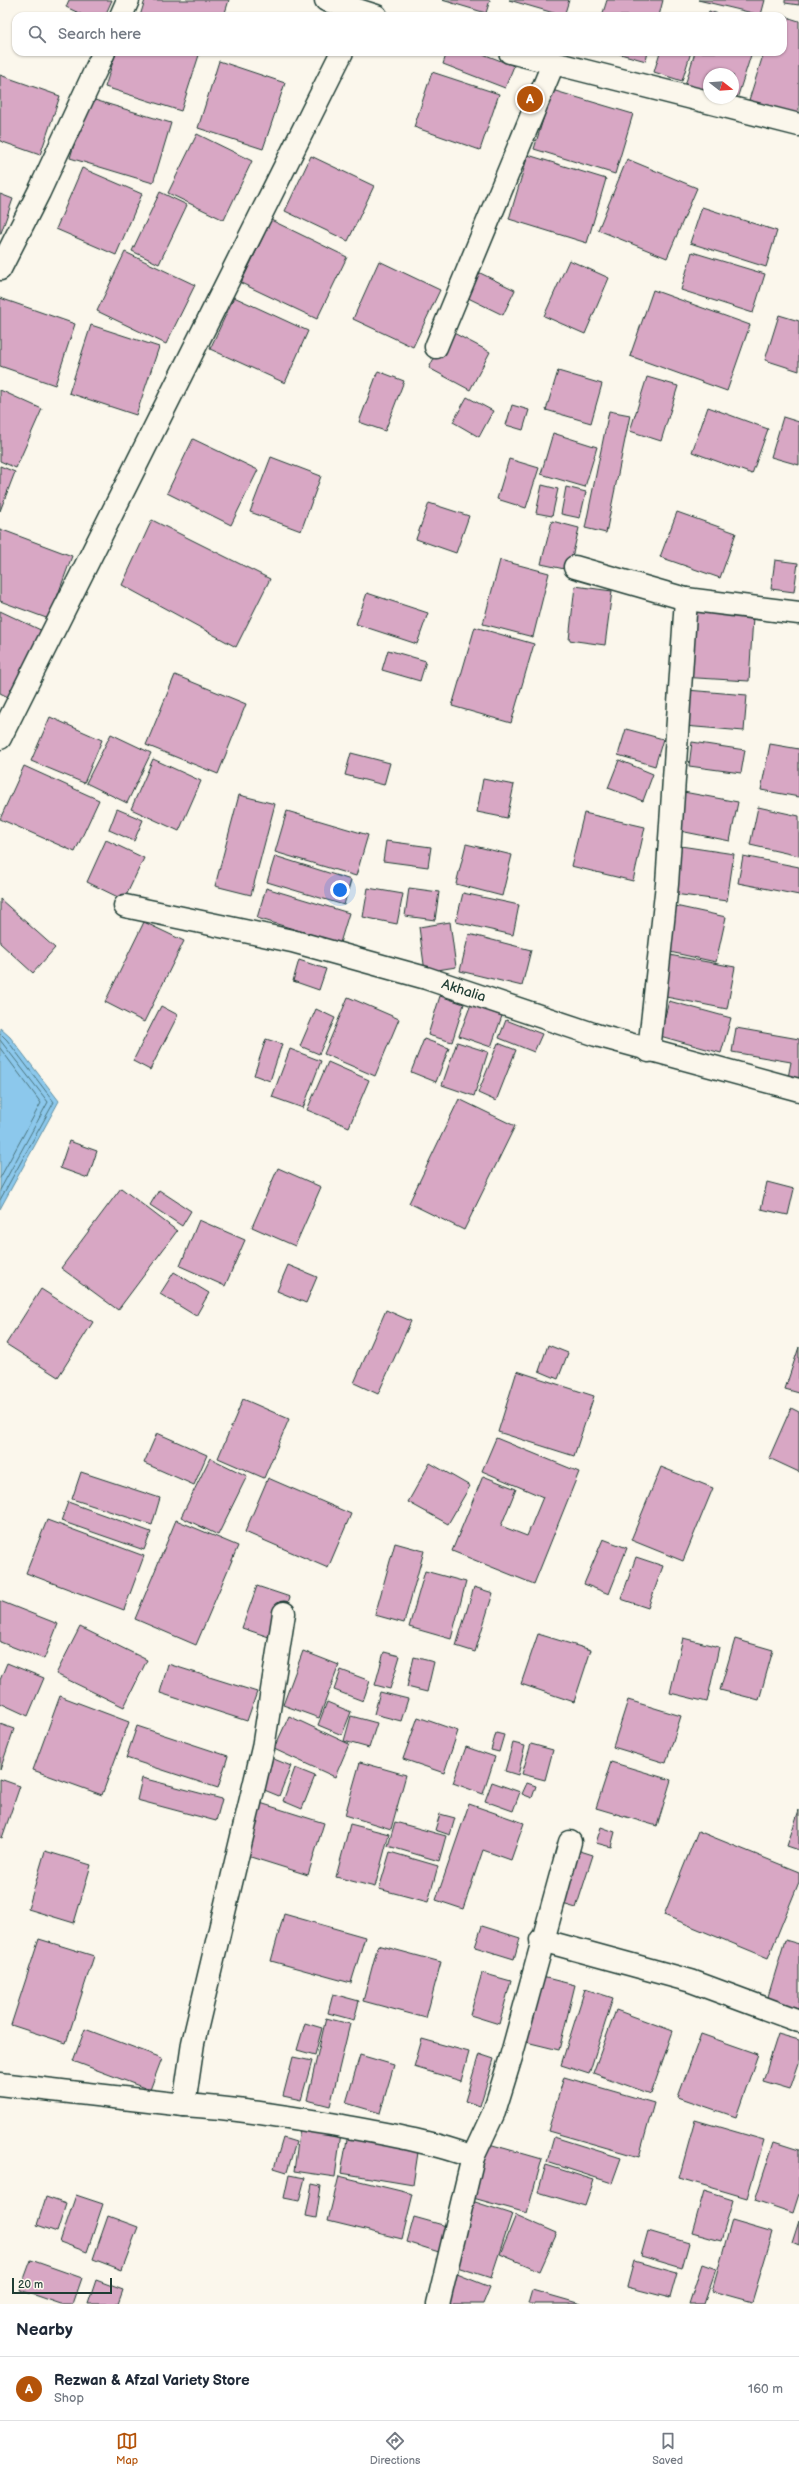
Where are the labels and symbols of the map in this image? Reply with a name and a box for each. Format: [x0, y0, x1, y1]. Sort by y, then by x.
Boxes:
north arrow [703, 68, 739, 104]
pin: A [517, 84, 543, 114]
your location [330, 880, 350, 900]
street label: Akhalia [440, 975, 488, 1006]
scale bar [12, 2276, 112, 2295]

